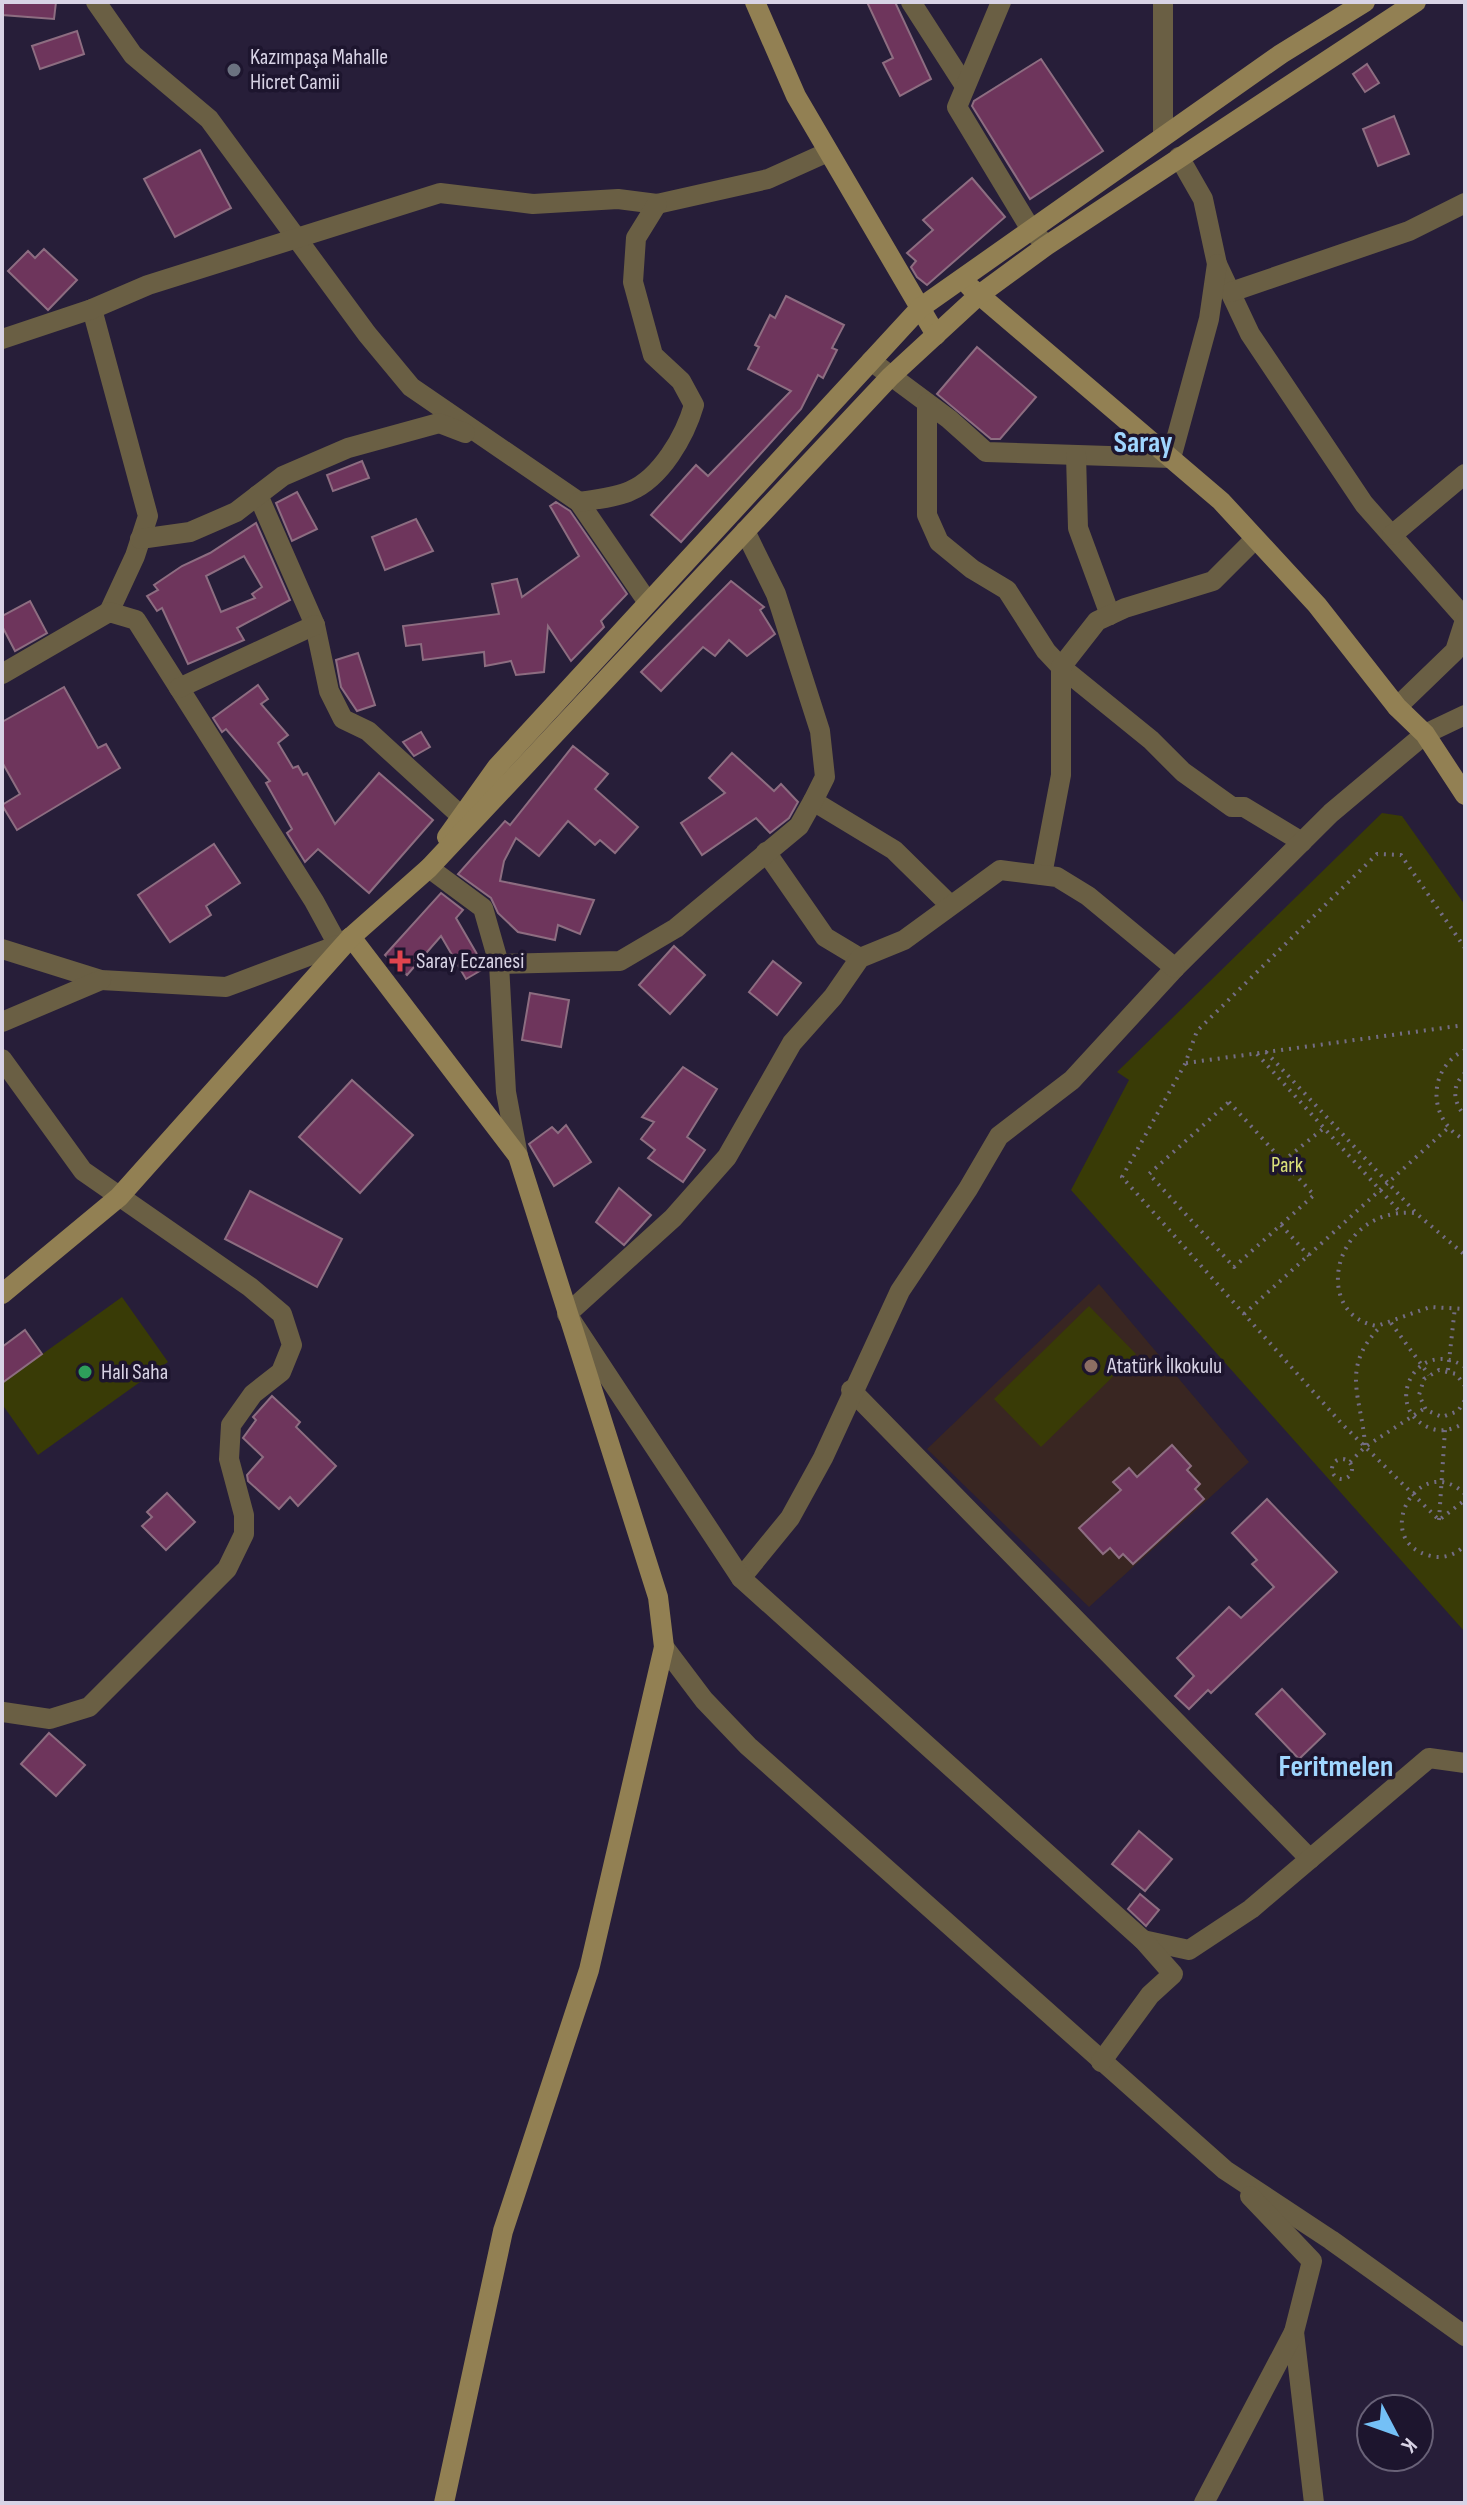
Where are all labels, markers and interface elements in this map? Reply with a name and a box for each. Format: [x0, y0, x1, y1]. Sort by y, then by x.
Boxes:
place label: Kazımpaşa Mahalle Hicret Camii [250, 44, 388, 96]
marker: Kazımpaşa Mahalle Hicret Camii [225, 61, 243, 79]
district label: Saray [1113, 425, 1173, 461]
place label: Saray Eczanesi [416, 948, 524, 975]
marker: Saray Eczanesi [391, 952, 409, 970]
park label: Park [1271, 1152, 1304, 1179]
place label: Atatürk İlkokulu [1106, 1353, 1222, 1380]
marker: Atatürk İlkokulu [1082, 1357, 1100, 1375]
place label: Halı Saha [101, 1359, 168, 1386]
marker: Halı Saha [76, 1363, 94, 1381]
district label: Feritmelen [1279, 1749, 1393, 1785]
north arrow [1355, 2393, 1435, 2473]
text: K [1395, 2432, 1423, 2458]

